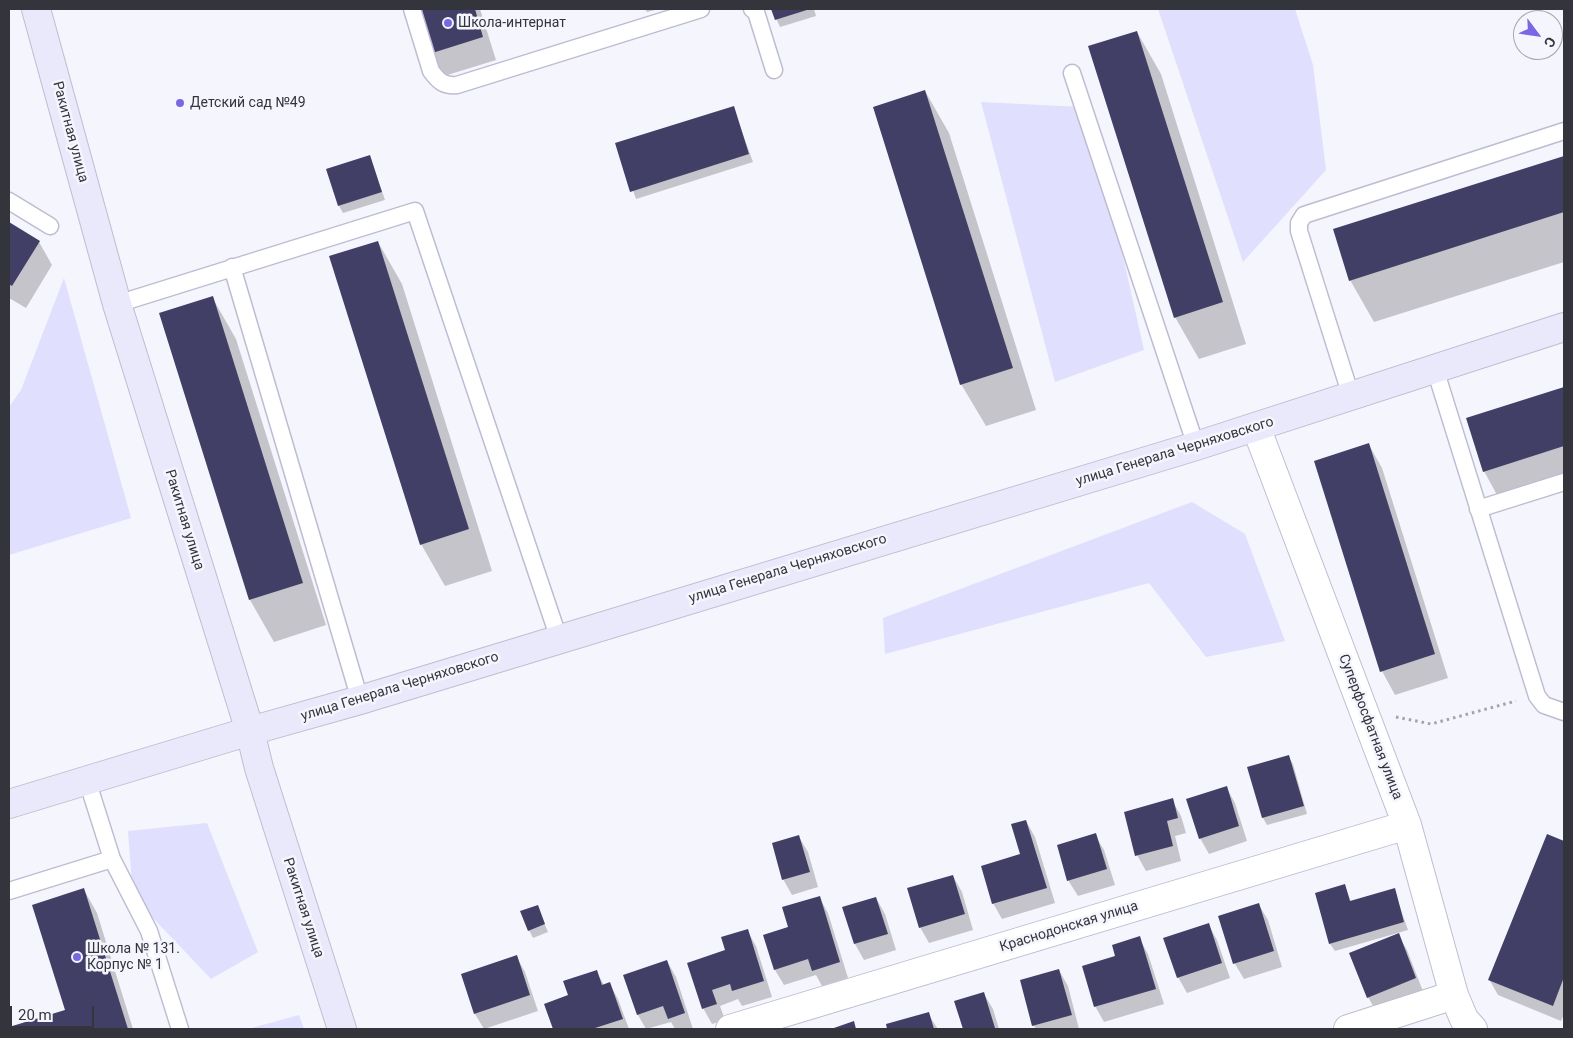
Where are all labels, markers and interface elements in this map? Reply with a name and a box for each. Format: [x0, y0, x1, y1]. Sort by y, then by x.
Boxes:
north arrow [1513, 10, 1563, 60]
place label: Школа-интернат [458, 15, 566, 31]
marker: Школа-интернат [442, 17, 454, 29]
text: С [1541, 34, 1559, 50]
street label: Ракитная улица [48, 80, 92, 184]
place label: Детский сад №49 [190, 95, 306, 111]
marker: Детский сад №49 [174, 97, 186, 109]
street label: улица Генерала Черняховского [1074, 414, 1276, 490]
street label: Ракитная улица [161, 468, 207, 572]
street label: улица Генерала Черняховского [687, 531, 889, 607]
street label: улица Генерала Черняховского [299, 649, 501, 725]
street label: Суперфосфатная улица [1335, 652, 1405, 802]
street label: Ракитная улица [279, 856, 327, 960]
street label: Краснодонская улица [998, 898, 1140, 956]
place label: Школа № 131. Корпус № 1 [87, 941, 180, 974]
marker: Школа № 131. Корпус № 1 [71, 951, 83, 963]
scale bar [12, 996, 96, 1028]
text: 20 m [18, 1006, 52, 1024]

